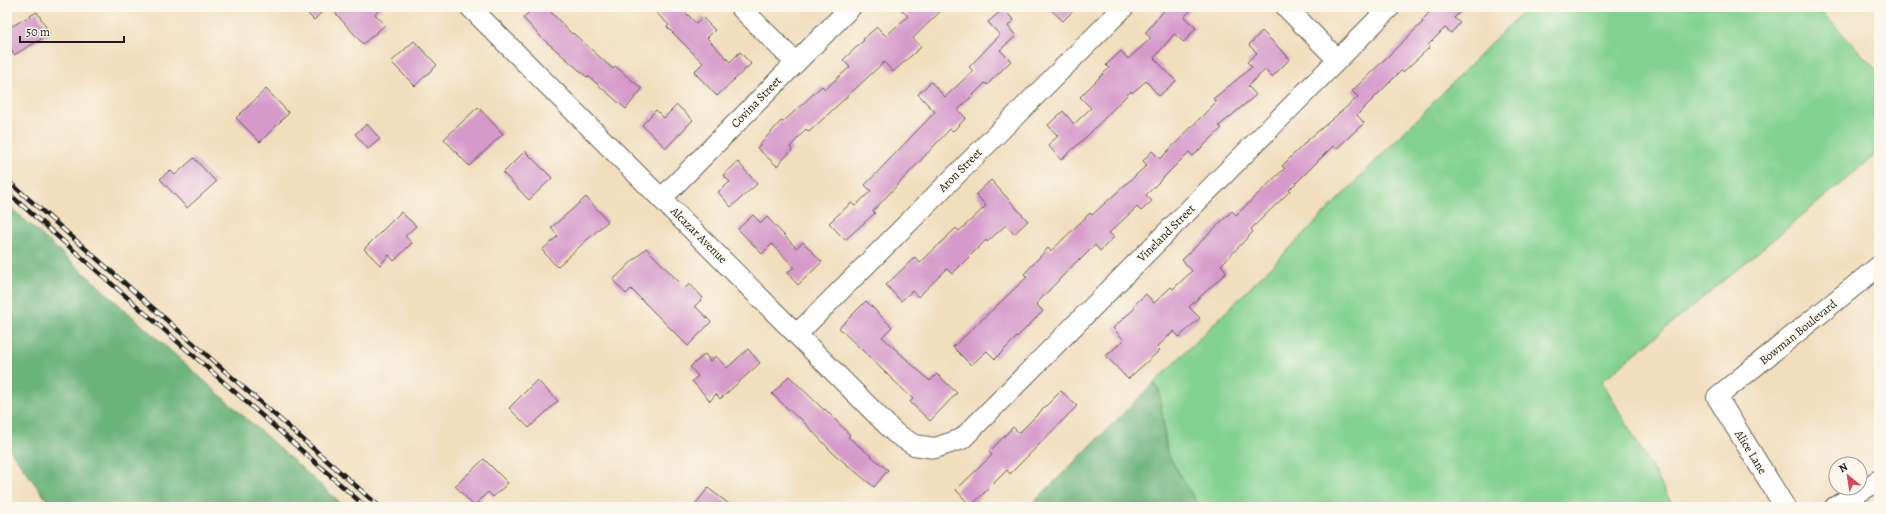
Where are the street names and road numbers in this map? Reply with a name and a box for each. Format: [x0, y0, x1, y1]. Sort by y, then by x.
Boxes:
street label: Covina Street [727, 73, 785, 131]
street label: Aron Street [934, 145, 985, 196]
street label: Vineland Street [1133, 201, 1198, 266]
street label: Alcazar Avenue [666, 202, 731, 267]
street label: Bowman Boulevard [1756, 295, 1840, 368]
street label: Alice Lane [1731, 426, 1771, 477]

